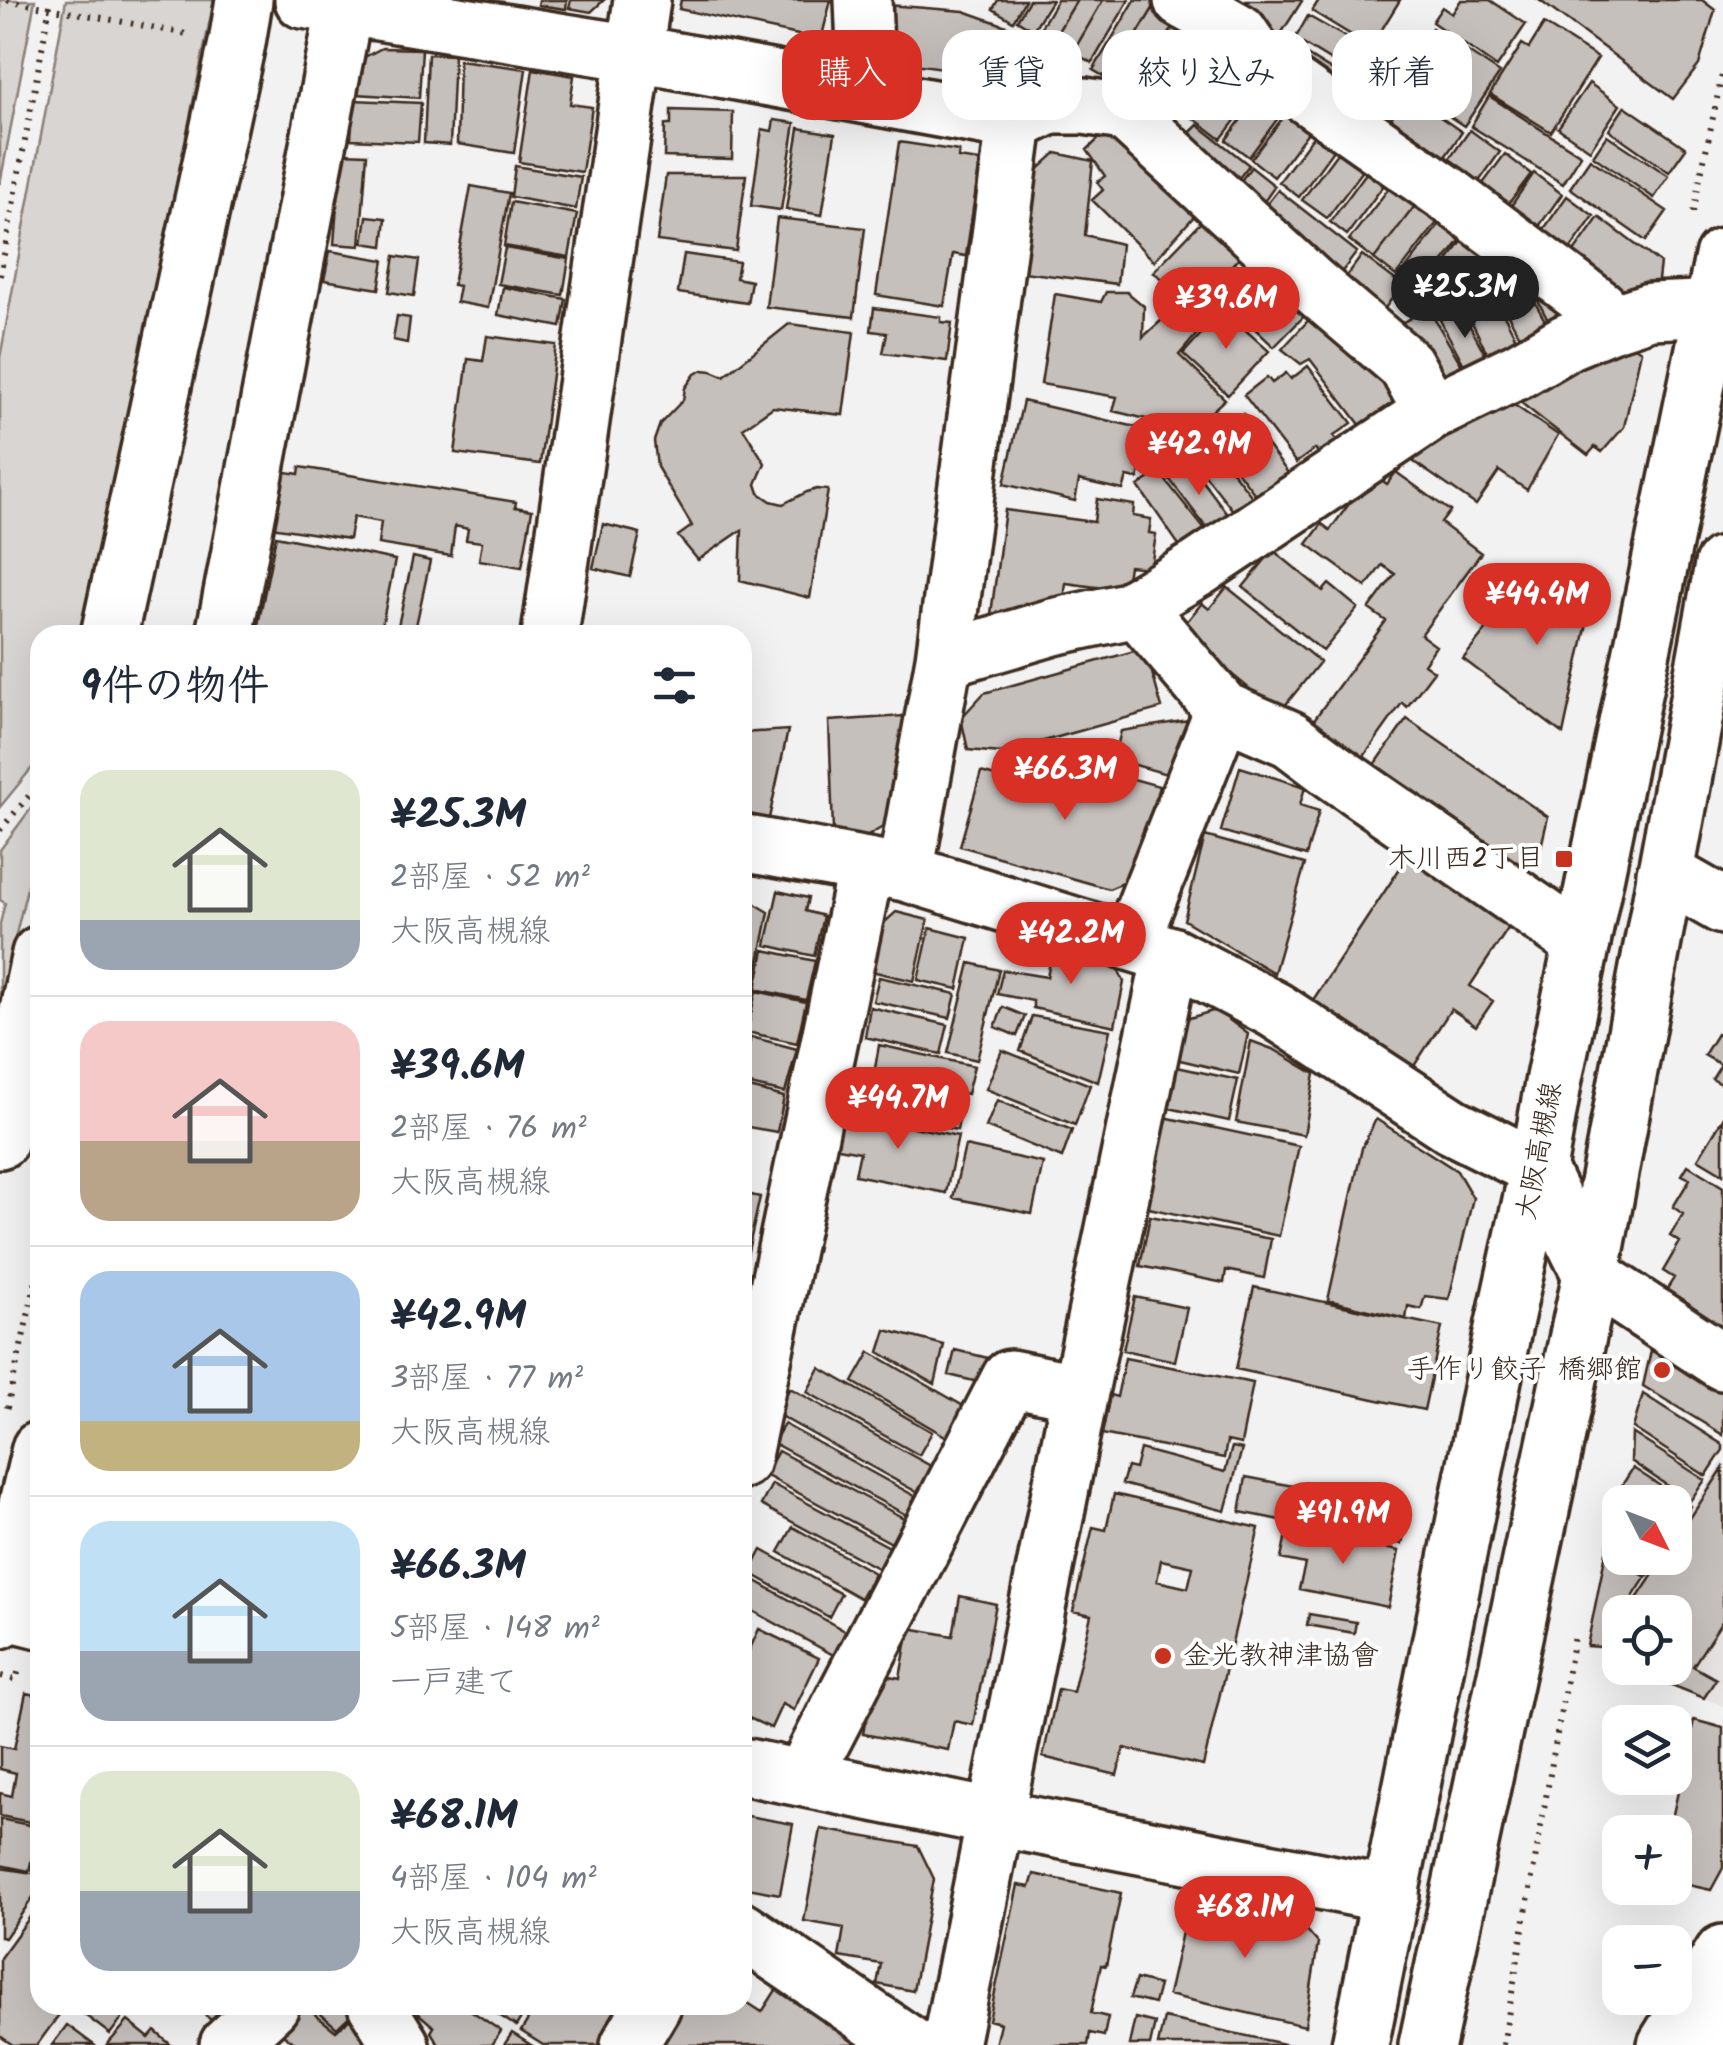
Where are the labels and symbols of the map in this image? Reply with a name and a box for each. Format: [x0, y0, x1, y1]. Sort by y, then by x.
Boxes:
pin: ¥25.3M [1384, 256, 1546, 341]
pin: ¥39.6M [1145, 267, 1307, 352]
pin: ¥42.9M [1118, 413, 1280, 498]
pin: ¥44.4M [1456, 563, 1618, 648]
pin: ¥66.3M [984, 738, 1146, 823]
place label: 木川西2丁目 [1388, 837, 1544, 882]
marker: 木川西2丁目 [1553, 848, 1575, 870]
pin: ¥42.2M [990, 902, 1152, 987]
pin: ¥44.7M [817, 1067, 979, 1152]
street label: 大阪高槻線 [1505, 1078, 1575, 1224]
place label: 手作り餃子 橋郷館 [1407, 1348, 1642, 1393]
marker: 手作り餃子 橋郷館 [1651, 1359, 1673, 1381]
pin: ¥91.9M [1262, 1482, 1424, 1567]
north arrow [1602, 1485, 1692, 1575]
place label: 金光教神津協會 [1183, 1634, 1379, 1679]
marker: 金光教神津協會 [1152, 1645, 1174, 1667]
pin: ¥68.1M [1164, 1876, 1326, 1961]

